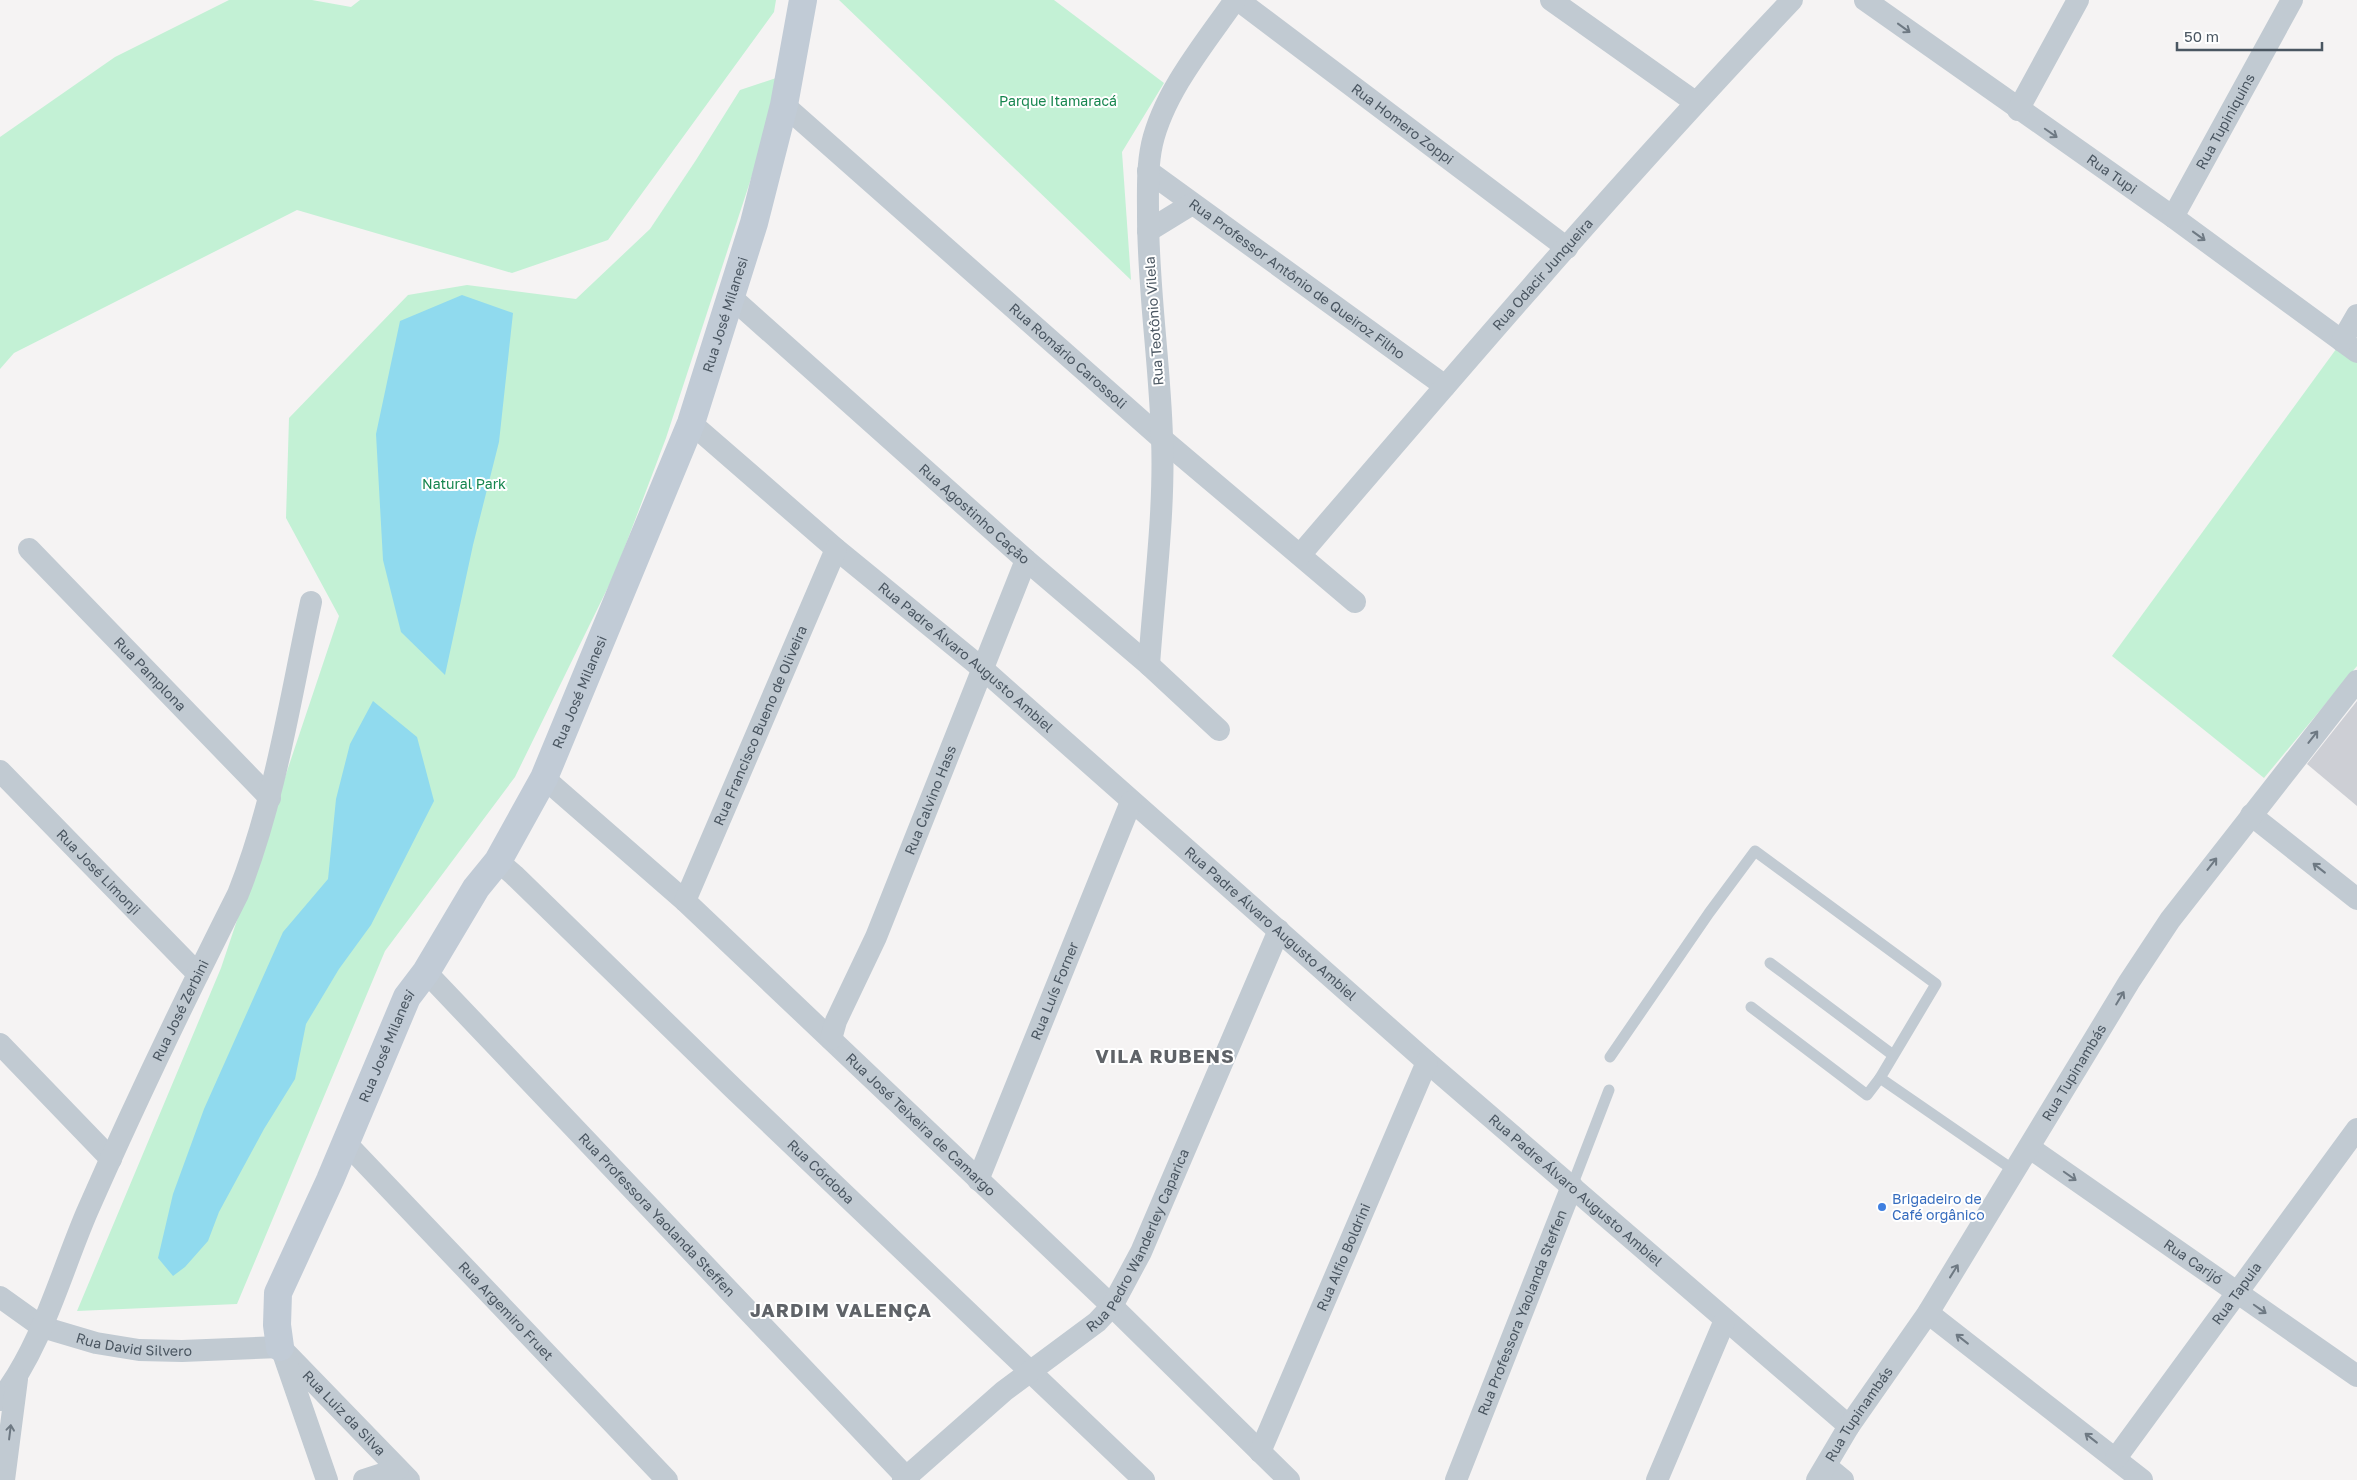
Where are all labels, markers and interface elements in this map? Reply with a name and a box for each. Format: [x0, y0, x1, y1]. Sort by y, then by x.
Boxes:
scale bar [2177, 20, 2322, 52]
one-way arrow [1897, 23, 1910, 34]
text: 50 m [2184, 27, 2219, 45]
street label: Rua Tupiniquins [2192, 70, 2258, 172]
street label: Rua Homero Zoppi [1348, 80, 1457, 168]
park label: Parque Itamaracá [999, 92, 1117, 109]
one-way arrow [2044, 128, 2058, 138]
street label: Rua Tupi [2084, 150, 2141, 197]
street label: Rua Professor Antônio de Queiroz Filho [1186, 195, 1409, 362]
street label: Rua Odacir Junqueira [1488, 214, 1596, 334]
one-way arrow [2191, 231, 2205, 241]
street label: Rua José Milanesi [698, 254, 751, 374]
street label: Rua Teotônio Vilela [1141, 256, 1166, 386]
street label: Rua Romário Carossoli [1006, 299, 1131, 412]
street label: Rua Agostinho Cação [916, 460, 1034, 567]
park label: Natural Park [422, 475, 506, 492]
street label: Rua Padre Álvaro Augusto Ambiel [875, 578, 1057, 735]
street label: Rua Francisco Bueno de Oliveira [709, 623, 810, 828]
street label: Rua Pamplona [111, 633, 190, 714]
street label: Rua José Milanesi [548, 633, 610, 751]
one-way arrow [2308, 730, 2318, 744]
street label: Rua Calvino Hass [901, 743, 959, 857]
street label: Rua José Limonji [53, 825, 144, 918]
street label: Rua Padre Álvaro Augusto Ambiel [1181, 843, 1360, 1004]
one-way arrow [2207, 858, 2218, 871]
one-way arrow [2313, 863, 2326, 874]
street label: Rua Luís Forner [1027, 939, 1082, 1042]
street label: Rua José Zerbini [148, 957, 212, 1064]
street label: Rua José Milanesi [355, 986, 418, 1105]
one-way arrow [2115, 991, 2125, 1005]
street label: Rua Tupinambás [2038, 1021, 2110, 1124]
district label: VILA RUBENS [1095, 1044, 1235, 1067]
street label: Rua José Teixeira de Camargo [843, 1049, 1000, 1199]
street label: Rua Padre Álvaro Augusto Ambiel [1486, 1110, 1666, 1269]
street label: Rua Professora Yaolanda Steffen [575, 1129, 739, 1300]
street label: Rua Córdoba [784, 1136, 858, 1207]
street label: Rua Pedro Wanderley Caparica [1082, 1146, 1192, 1335]
one-way arrow [2063, 1171, 2077, 1181]
place label: Brigadeiro de Café orgânico [1892, 1190, 1985, 1223]
street label: Rua Alfio Boldrini [1312, 1200, 1374, 1313]
marker: Brigadeiro de Café orgânico [1876, 1201, 1888, 1213]
street label: Rua Professora Yaolanda Steffen [1473, 1207, 1570, 1418]
street label: Rua Carijó [2161, 1235, 2226, 1288]
street label: Rua Argemiro Fruet [455, 1258, 557, 1364]
street label: Rua Tapuia [2208, 1259, 2265, 1328]
one-way arrow [1949, 1265, 1959, 1279]
district label: JARDIM VALENÇA [750, 1298, 932, 1321]
one-way arrow [2253, 1304, 2267, 1314]
street label: Rua David Silvero [74, 1329, 192, 1359]
one-way arrow [1955, 1334, 1969, 1344]
street label: Rua Tupinambás [1821, 1363, 1896, 1464]
street label: Rua Luiz da Silva [299, 1367, 390, 1459]
one-way arrow [5, 1424, 15, 1440]
one-way arrow [2085, 1433, 2098, 1444]

